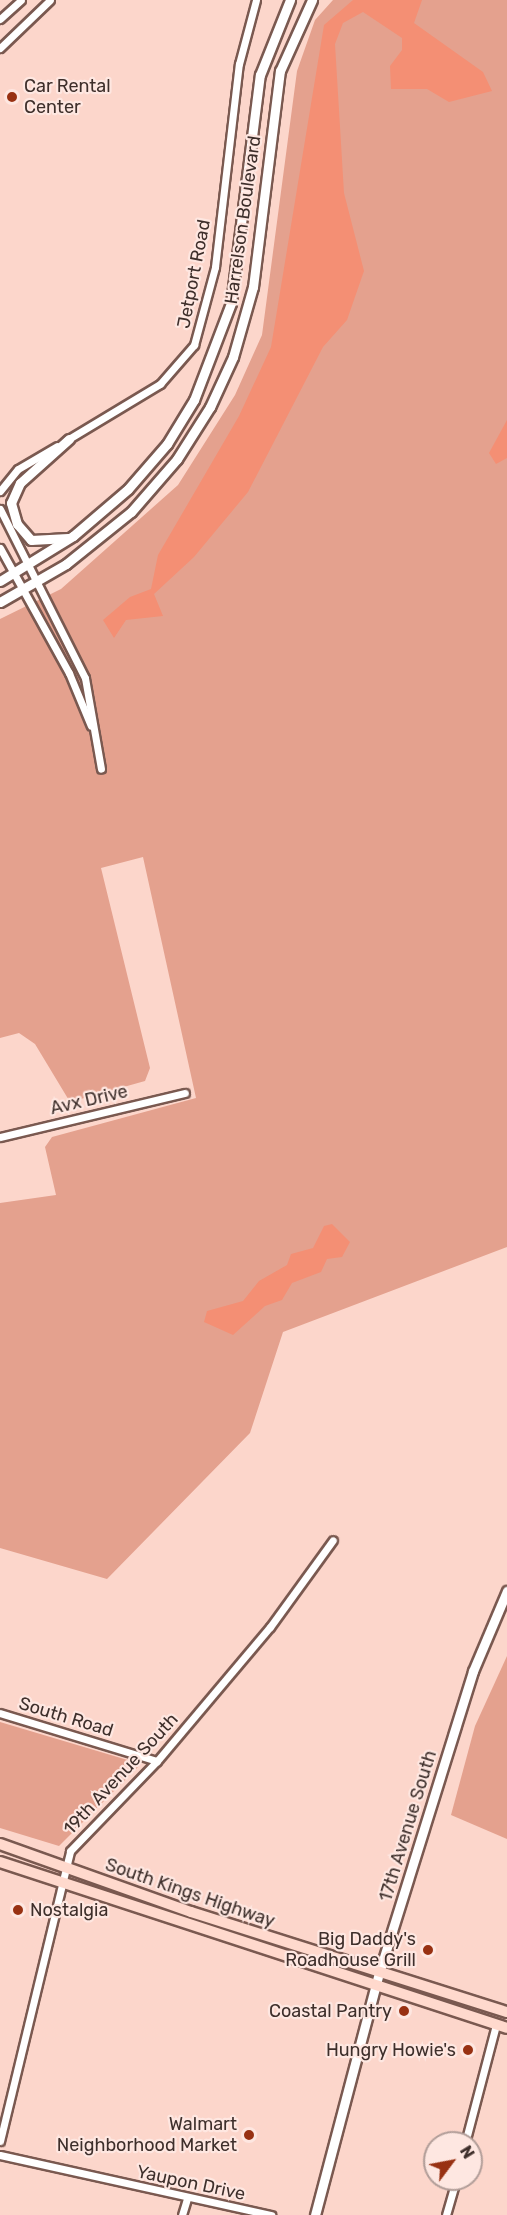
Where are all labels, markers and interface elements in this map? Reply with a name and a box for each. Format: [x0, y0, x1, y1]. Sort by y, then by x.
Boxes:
place label: Car Rental Center [24, 76, 111, 118]
marker: Car Rental Center [5, 90, 19, 104]
street label: Harrelson Boulevard [220, 134, 266, 306]
street label: Jetport Road [173, 218, 215, 330]
street label: Avx Drive [48, 1081, 130, 1119]
street label: South Road [16, 1692, 116, 1742]
street label: 19th Avenue South [59, 1709, 183, 1839]
street label: 17th Avenue South [375, 1748, 441, 1904]
street label: South Kings Highway [102, 1854, 278, 1932]
place label: Nostalgia [30, 1899, 108, 1921]
marker: Nostalgia [11, 1903, 25, 1917]
place label: Big Daddy's Roadhouse Grill [285, 1929, 416, 1972]
marker: Big Daddy's Roadhouse Grill [421, 1943, 435, 1957]
place label: Coastal Pantry [269, 2000, 392, 2022]
marker: Coastal Pantry [397, 2004, 411, 2018]
place label: Hungry Howie's [325, 2039, 456, 2061]
marker: Hungry Howie's [461, 2043, 475, 2057]
place label: Walmart Neighborhood Market [57, 2114, 237, 2156]
marker: Walmart Neighborhood Market [242, 2128, 256, 2142]
north arrow [423, 2131, 483, 2191]
text: N [456, 2142, 478, 2162]
street label: Yaupon Drive [135, 2161, 247, 2205]

